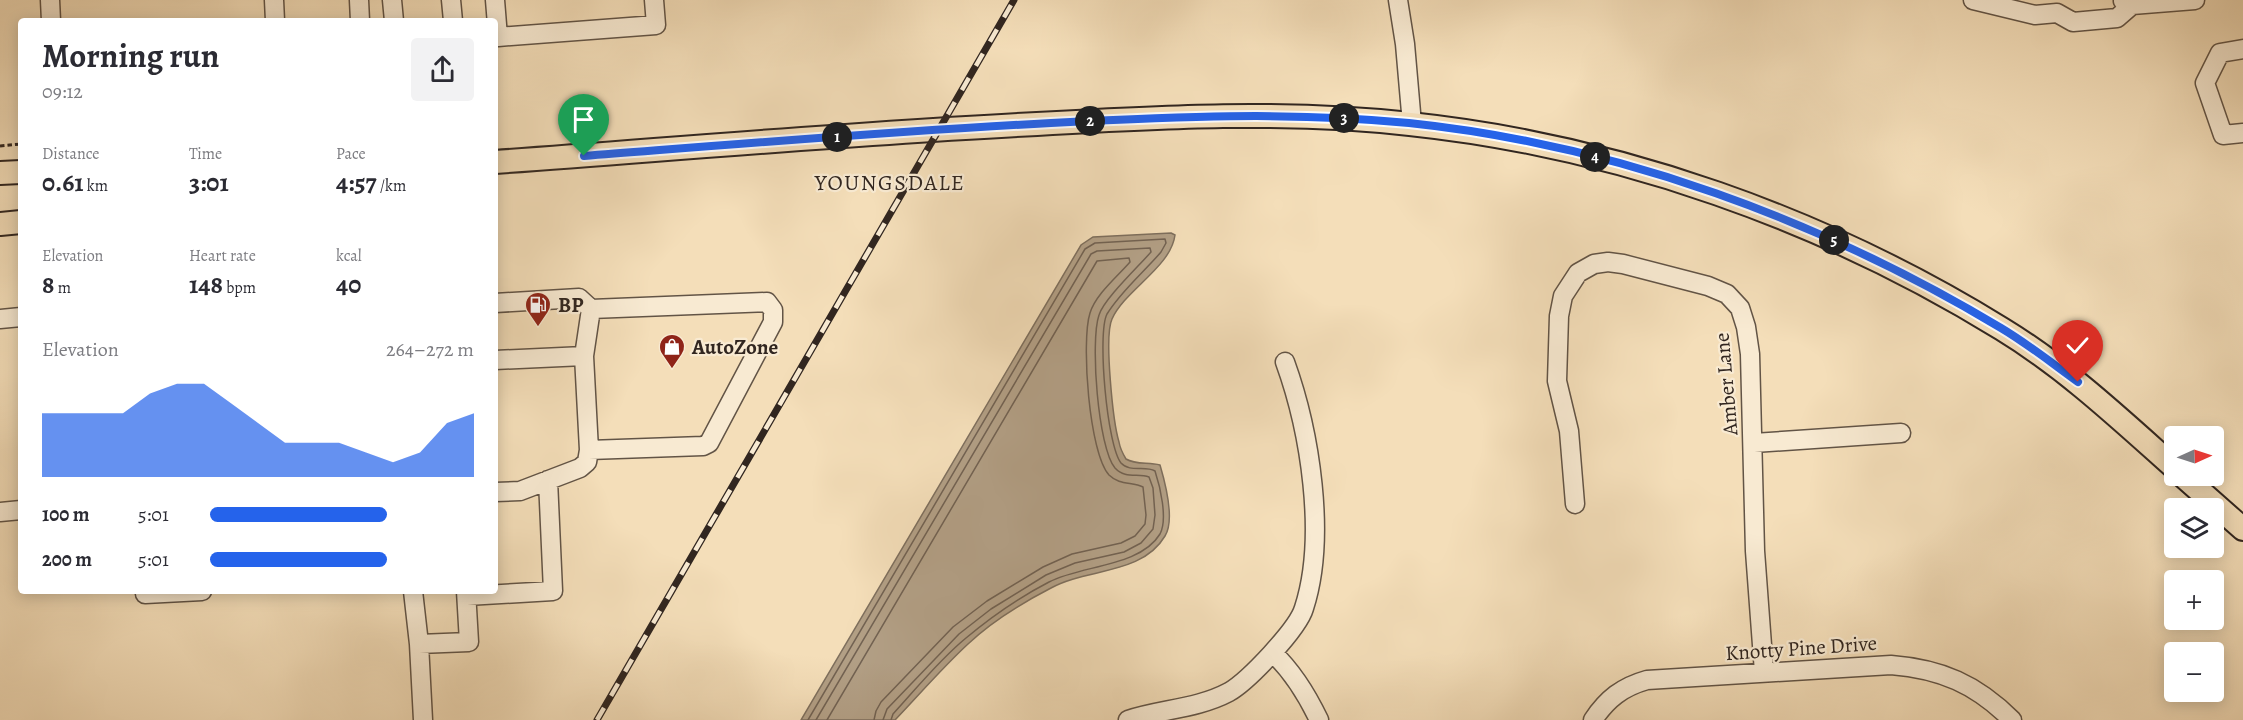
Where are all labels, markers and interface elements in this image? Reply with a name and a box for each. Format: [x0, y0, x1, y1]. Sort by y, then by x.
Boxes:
text: Morning run [42, 33, 219, 78]
button: share [411, 38, 474, 101]
text: 09:12 [42, 78, 83, 105]
pin [558, 94, 609, 156]
icon: arrive [567, 103, 600, 136]
pin: 3 [1329, 103, 1359, 133]
pin: 2 [1075, 106, 1105, 136]
text: 3 [1341, 107, 1347, 129]
text: 2 [1086, 110, 1094, 132]
pin: 1 [822, 122, 852, 152]
text: 1 [834, 126, 840, 148]
pin: 4 [1580, 142, 1610, 172]
text: Distance [42, 143, 99, 165]
text: Time [189, 143, 222, 165]
text: Pace [336, 143, 366, 165]
text: 4 [1591, 146, 1599, 168]
text: 0.61 [42, 165, 84, 200]
text: 3:01 [189, 165, 229, 200]
text: 4:57 [336, 165, 377, 200]
district label: YOUNGSDALE [814, 168, 965, 198]
text: km [84, 175, 108, 197]
text: /km [377, 175, 406, 197]
pin: 5 [1819, 225, 1849, 255]
text: 5 [1831, 229, 1837, 251]
text: Elevation [42, 245, 103, 267]
text: Heart rate [189, 245, 256, 267]
text: kcal [336, 245, 362, 267]
text: 8 [42, 267, 54, 302]
text: 148 [189, 267, 223, 302]
text: 40 [336, 267, 361, 302]
text: m [54, 277, 71, 299]
text: bpm [223, 277, 256, 299]
fuel station icon: BP [523, 290, 553, 328]
place label: BP [558, 291, 583, 319]
pin [2052, 320, 2103, 382]
icon: check [2061, 329, 2094, 362]
street label: Amber Lane [1708, 331, 1745, 437]
shop icon: AutoZone [657, 332, 687, 370]
place label: AutoZone [691, 333, 779, 361]
text: Elevation [42, 336, 119, 363]
text: 264–272 m [386, 336, 474, 363]
north arrow [2164, 426, 2224, 486]
map controls [2164, 426, 2224, 702]
button: layers [2164, 498, 2224, 558]
text: 100 m [42, 501, 90, 528]
text: 5:01 [138, 501, 169, 528]
text: 200 m [42, 546, 92, 573]
text: 5:01 [138, 546, 169, 573]
button: + [2164, 570, 2224, 630]
street label: Knotty Pine Drive [1724, 629, 1878, 667]
button: − [2164, 642, 2224, 702]

